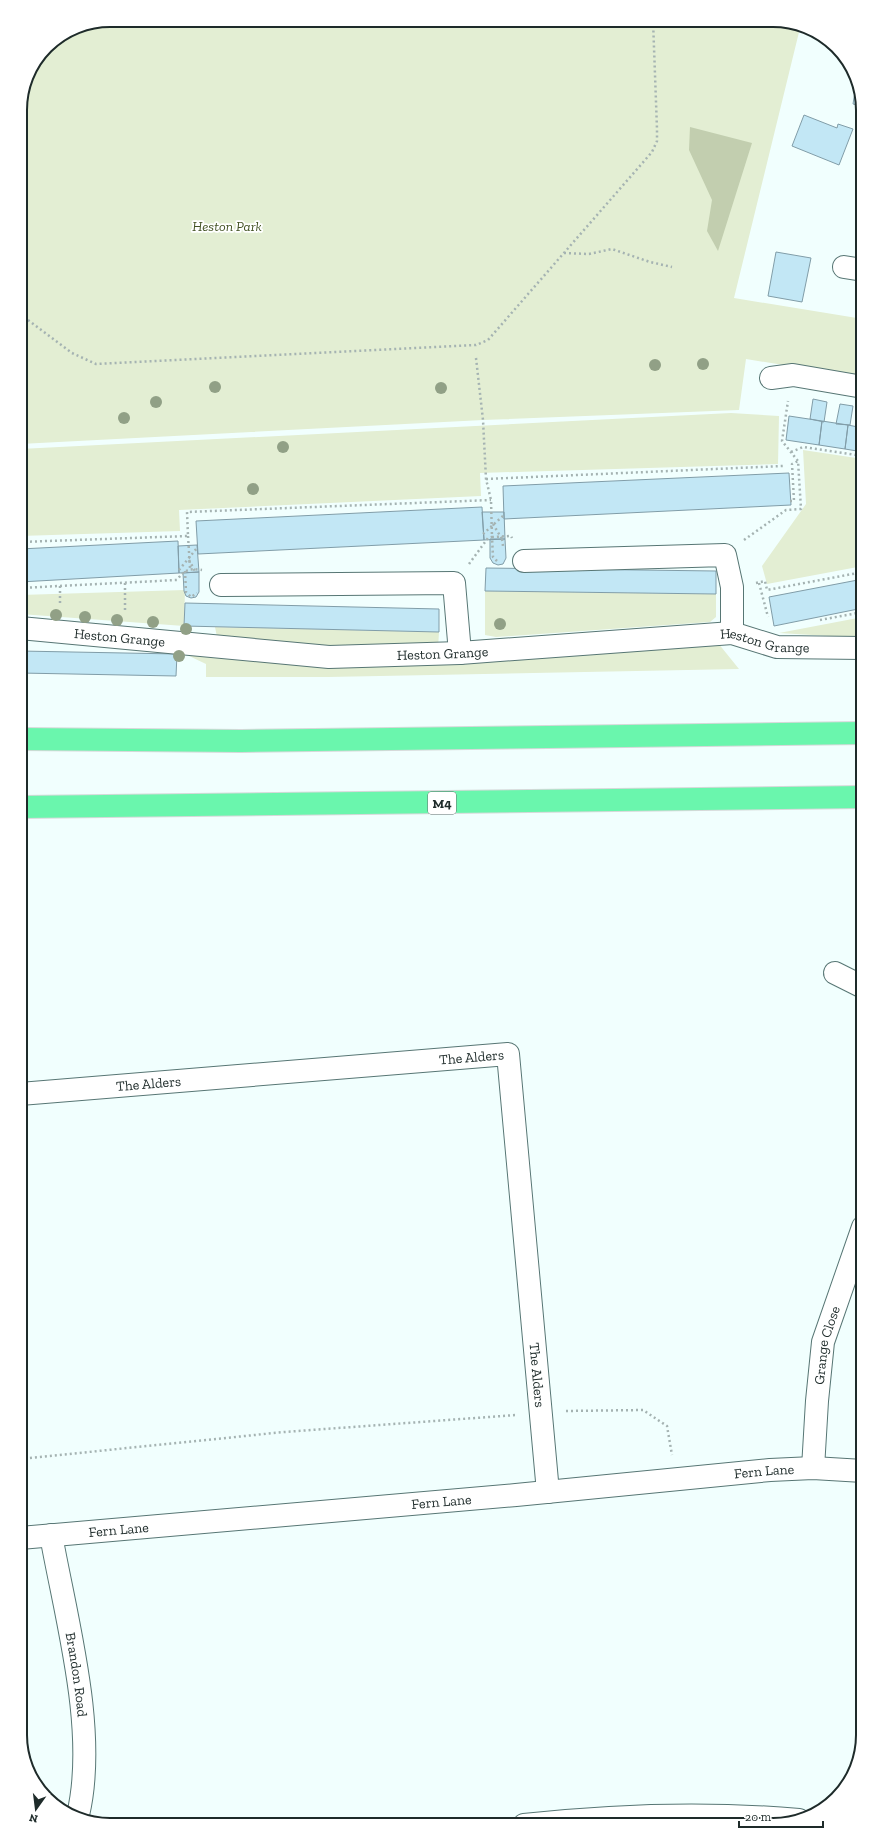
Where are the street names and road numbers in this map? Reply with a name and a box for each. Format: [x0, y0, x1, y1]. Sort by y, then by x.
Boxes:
street label: Heston Grange [720, 624, 810, 656]
street label: Heston Grange [73, 625, 166, 650]
street label: Heston Grange [397, 642, 489, 663]
road number: M4 [428, 792, 456, 814]
street label: The Alders [438, 1046, 505, 1068]
street label: The Alders [115, 1072, 182, 1095]
street label: Grange Close [810, 1303, 844, 1385]
street label: The Alders [526, 1342, 549, 1408]
street label: Fern Lane [733, 1460, 795, 1482]
street label: Fern Lane [411, 1490, 473, 1513]
street label: Fern Lane [88, 1518, 150, 1541]
street label: Brandon Road [62, 1631, 91, 1718]

